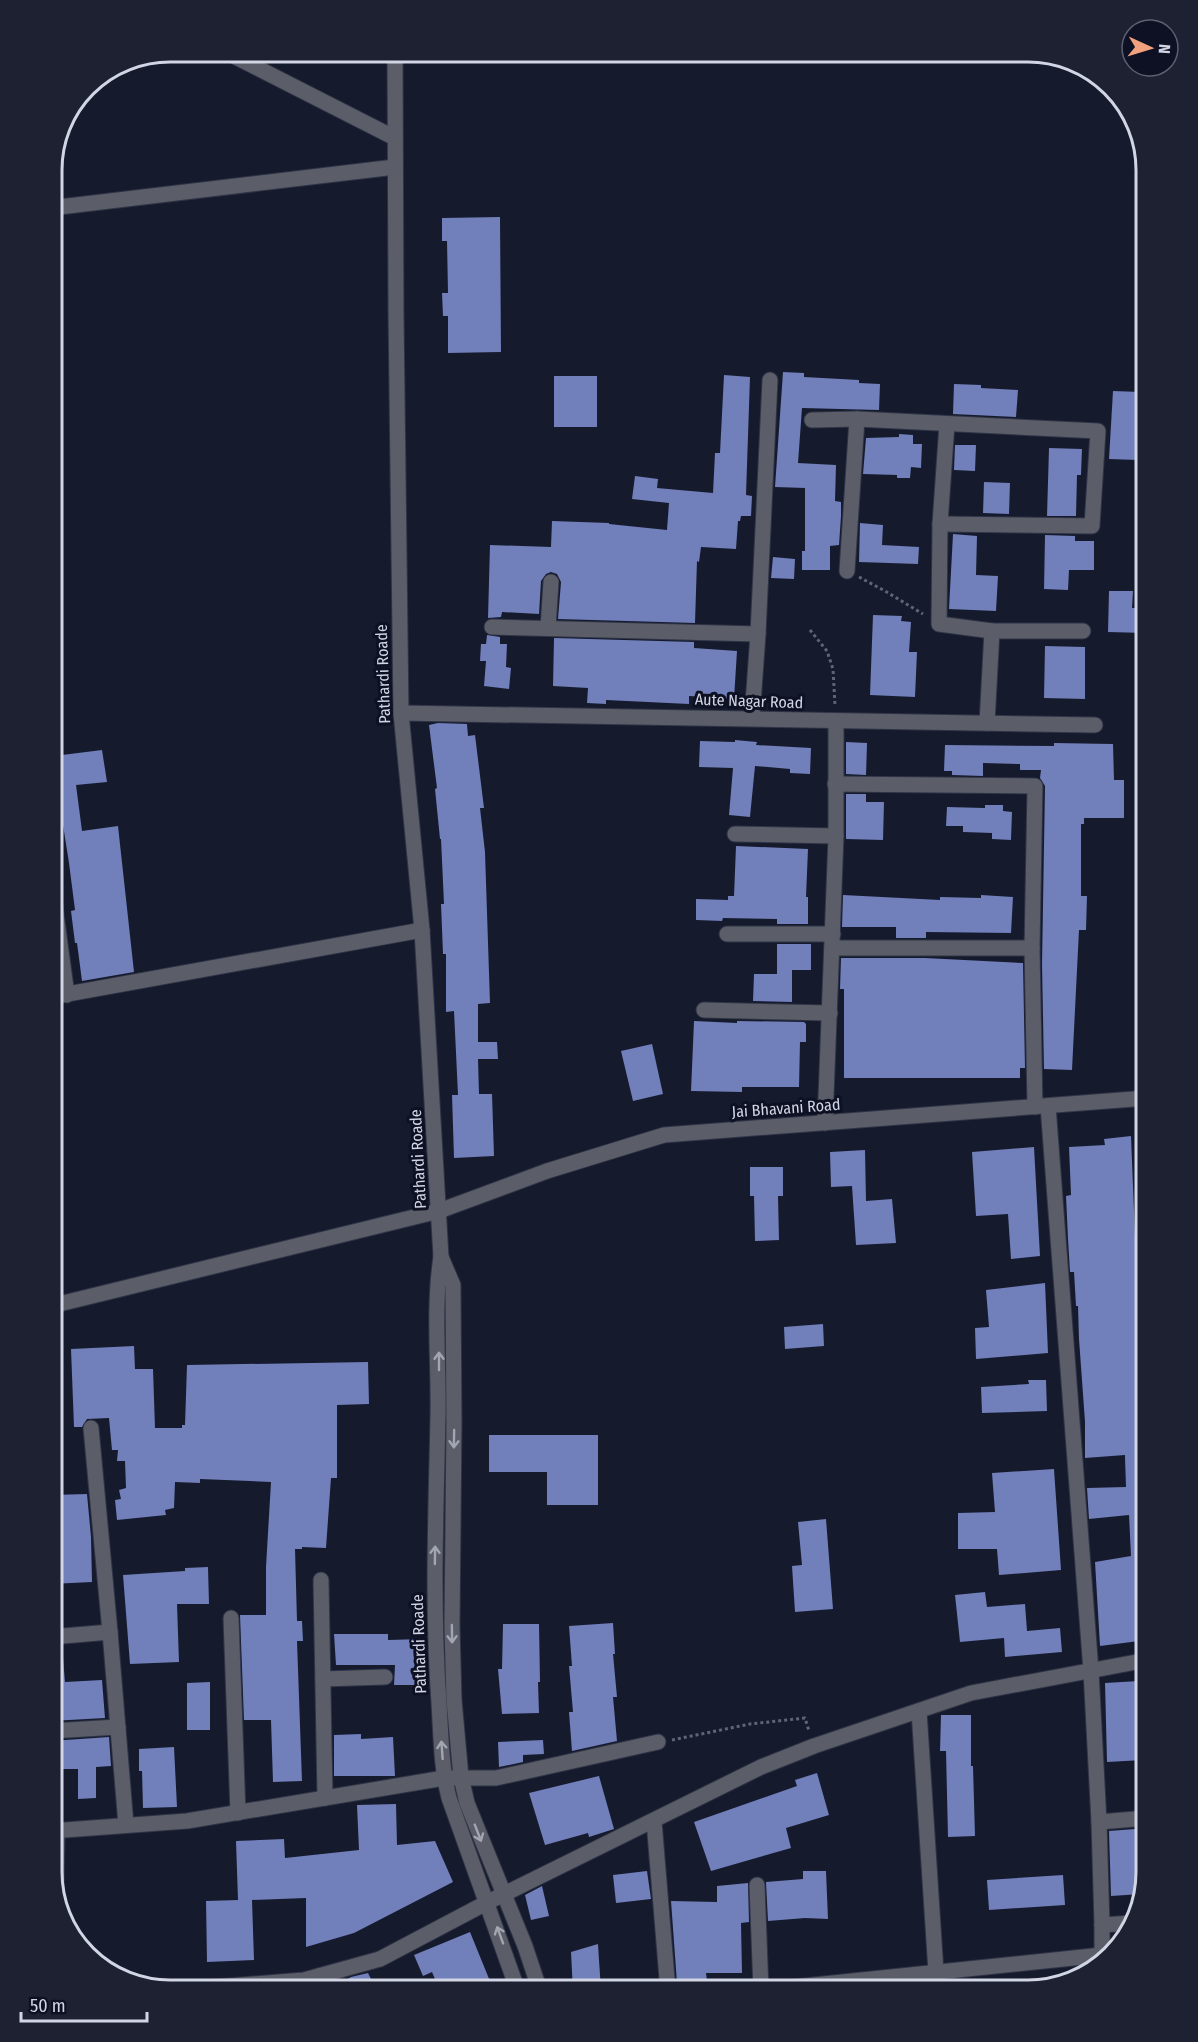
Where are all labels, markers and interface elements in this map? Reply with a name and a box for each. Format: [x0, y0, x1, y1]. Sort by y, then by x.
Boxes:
north arrow [1120, 18, 1180, 78]
text: N [1155, 44, 1174, 54]
street label: Pathardi Roade [372, 624, 394, 724]
street label: Aute Nagar Road [694, 690, 804, 712]
street label: Jai Bhavani Road [731, 1095, 841, 1121]
street label: Pathardi Roade [406, 1109, 430, 1209]
one-way arrow [433, 1351, 445, 1371]
one-way arrow [448, 1428, 460, 1448]
one-way arrow [429, 1546, 441, 1566]
street label: Pathardi Roade [408, 1594, 430, 1694]
one-way arrow [446, 1623, 458, 1643]
one-way arrow [436, 1741, 447, 1761]
one-way arrow [474, 1823, 485, 1842]
one-way arrow [493, 1927, 504, 1945]
scale bar [21, 1985, 147, 2023]
text: 50 m [30, 1995, 66, 2017]

